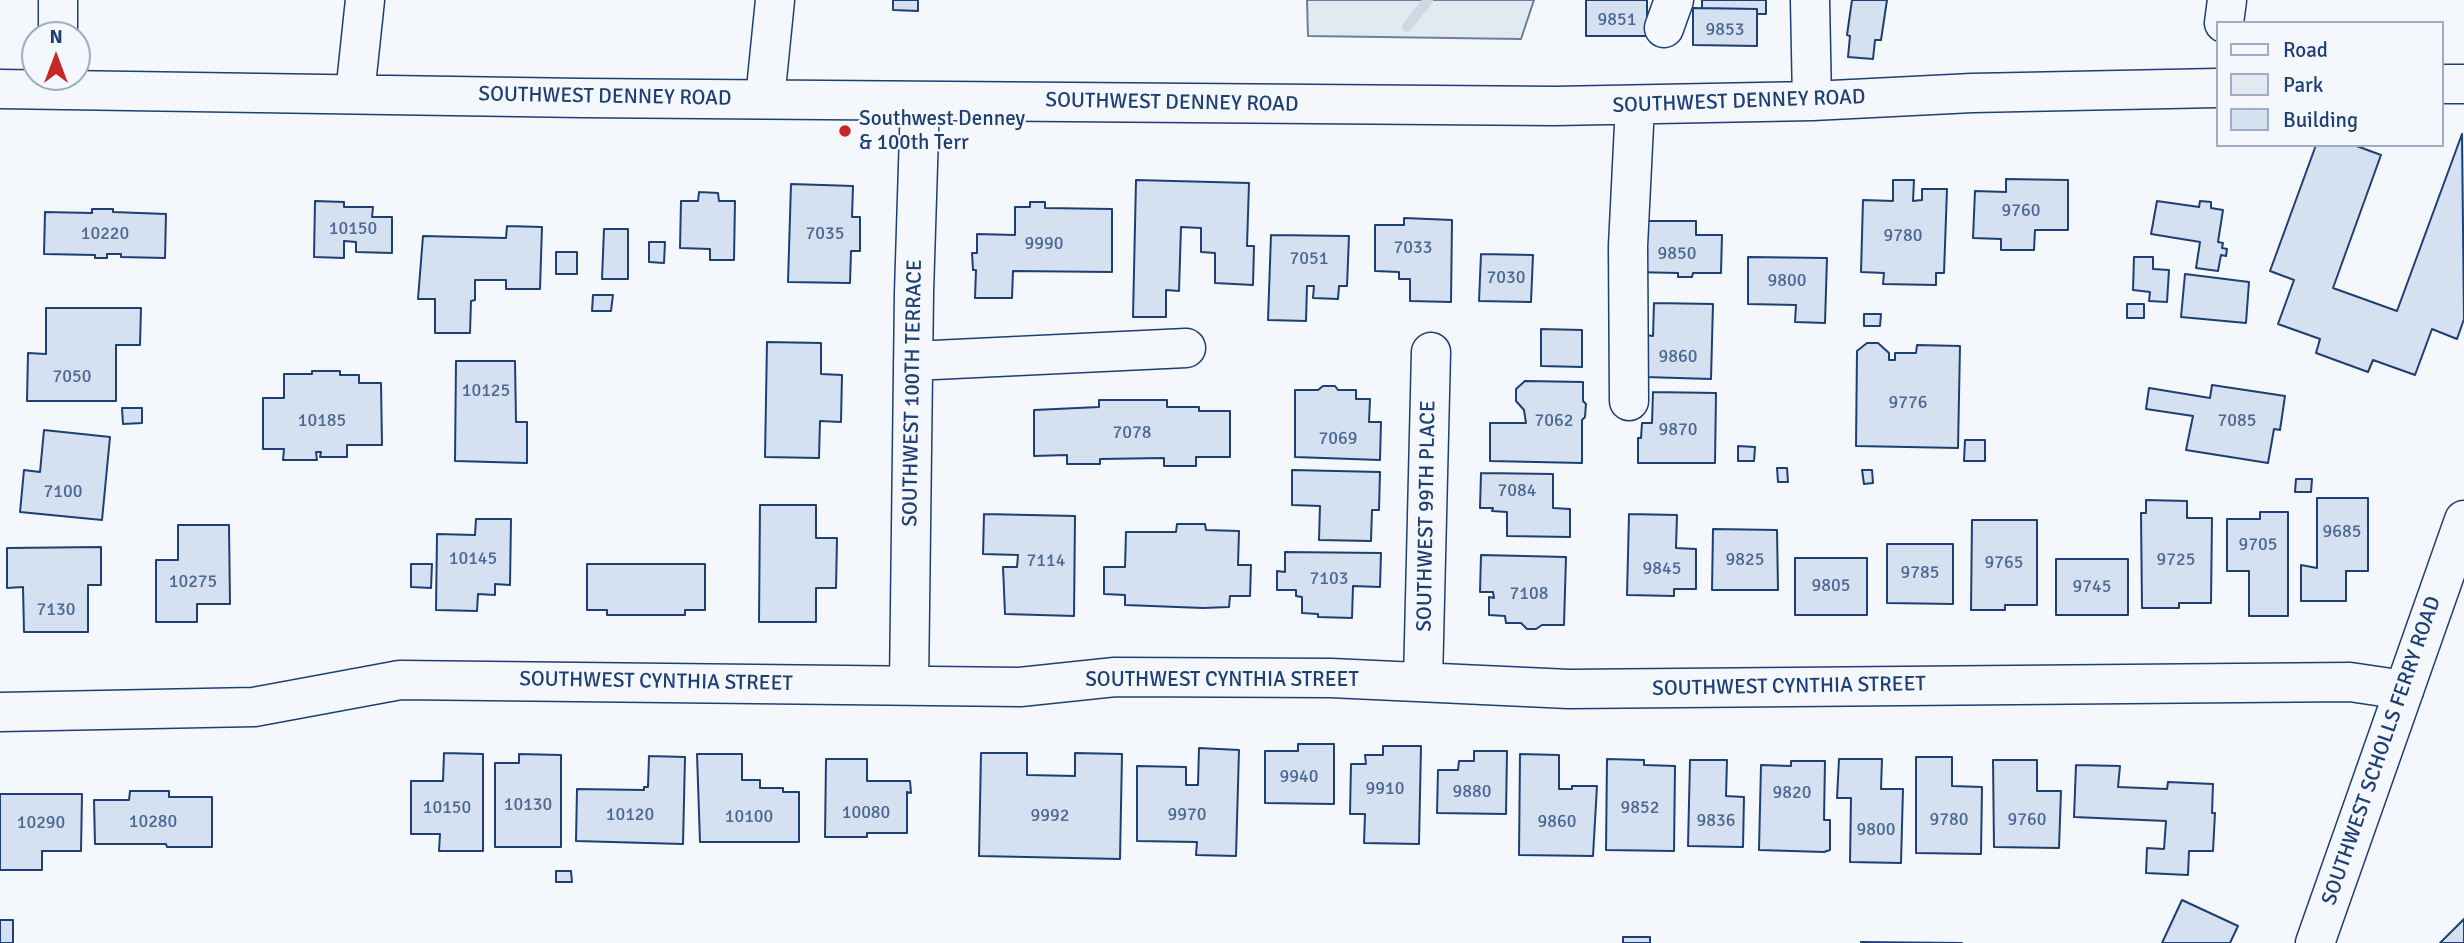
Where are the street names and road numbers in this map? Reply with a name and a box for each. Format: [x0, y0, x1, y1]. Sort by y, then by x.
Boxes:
street label: SOUTHWEST DENNEY ROAD [478, 82, 732, 112]
street label: SOUTHWEST DENNEY ROAD [1612, 85, 1866, 119]
street label: SOUTHWEST DENNEY ROAD [1045, 88, 1299, 118]
street label: SOUTHWEST 100TH TERRACE [898, 259, 928, 527]
street label: SOUTHWEST 99TH PLACE [1412, 400, 1442, 632]
street label: SOUTHWEST SCHOLLS FERRY ROAD [2317, 593, 2447, 909]
street label: SOUTHWEST CYNTHIA STREET [519, 667, 793, 697]
street label: SOUTHWEST CYNTHIA STREET [1085, 667, 1359, 693]
street label: SOUTHWEST CYNTHIA STREET [1652, 672, 1926, 702]

